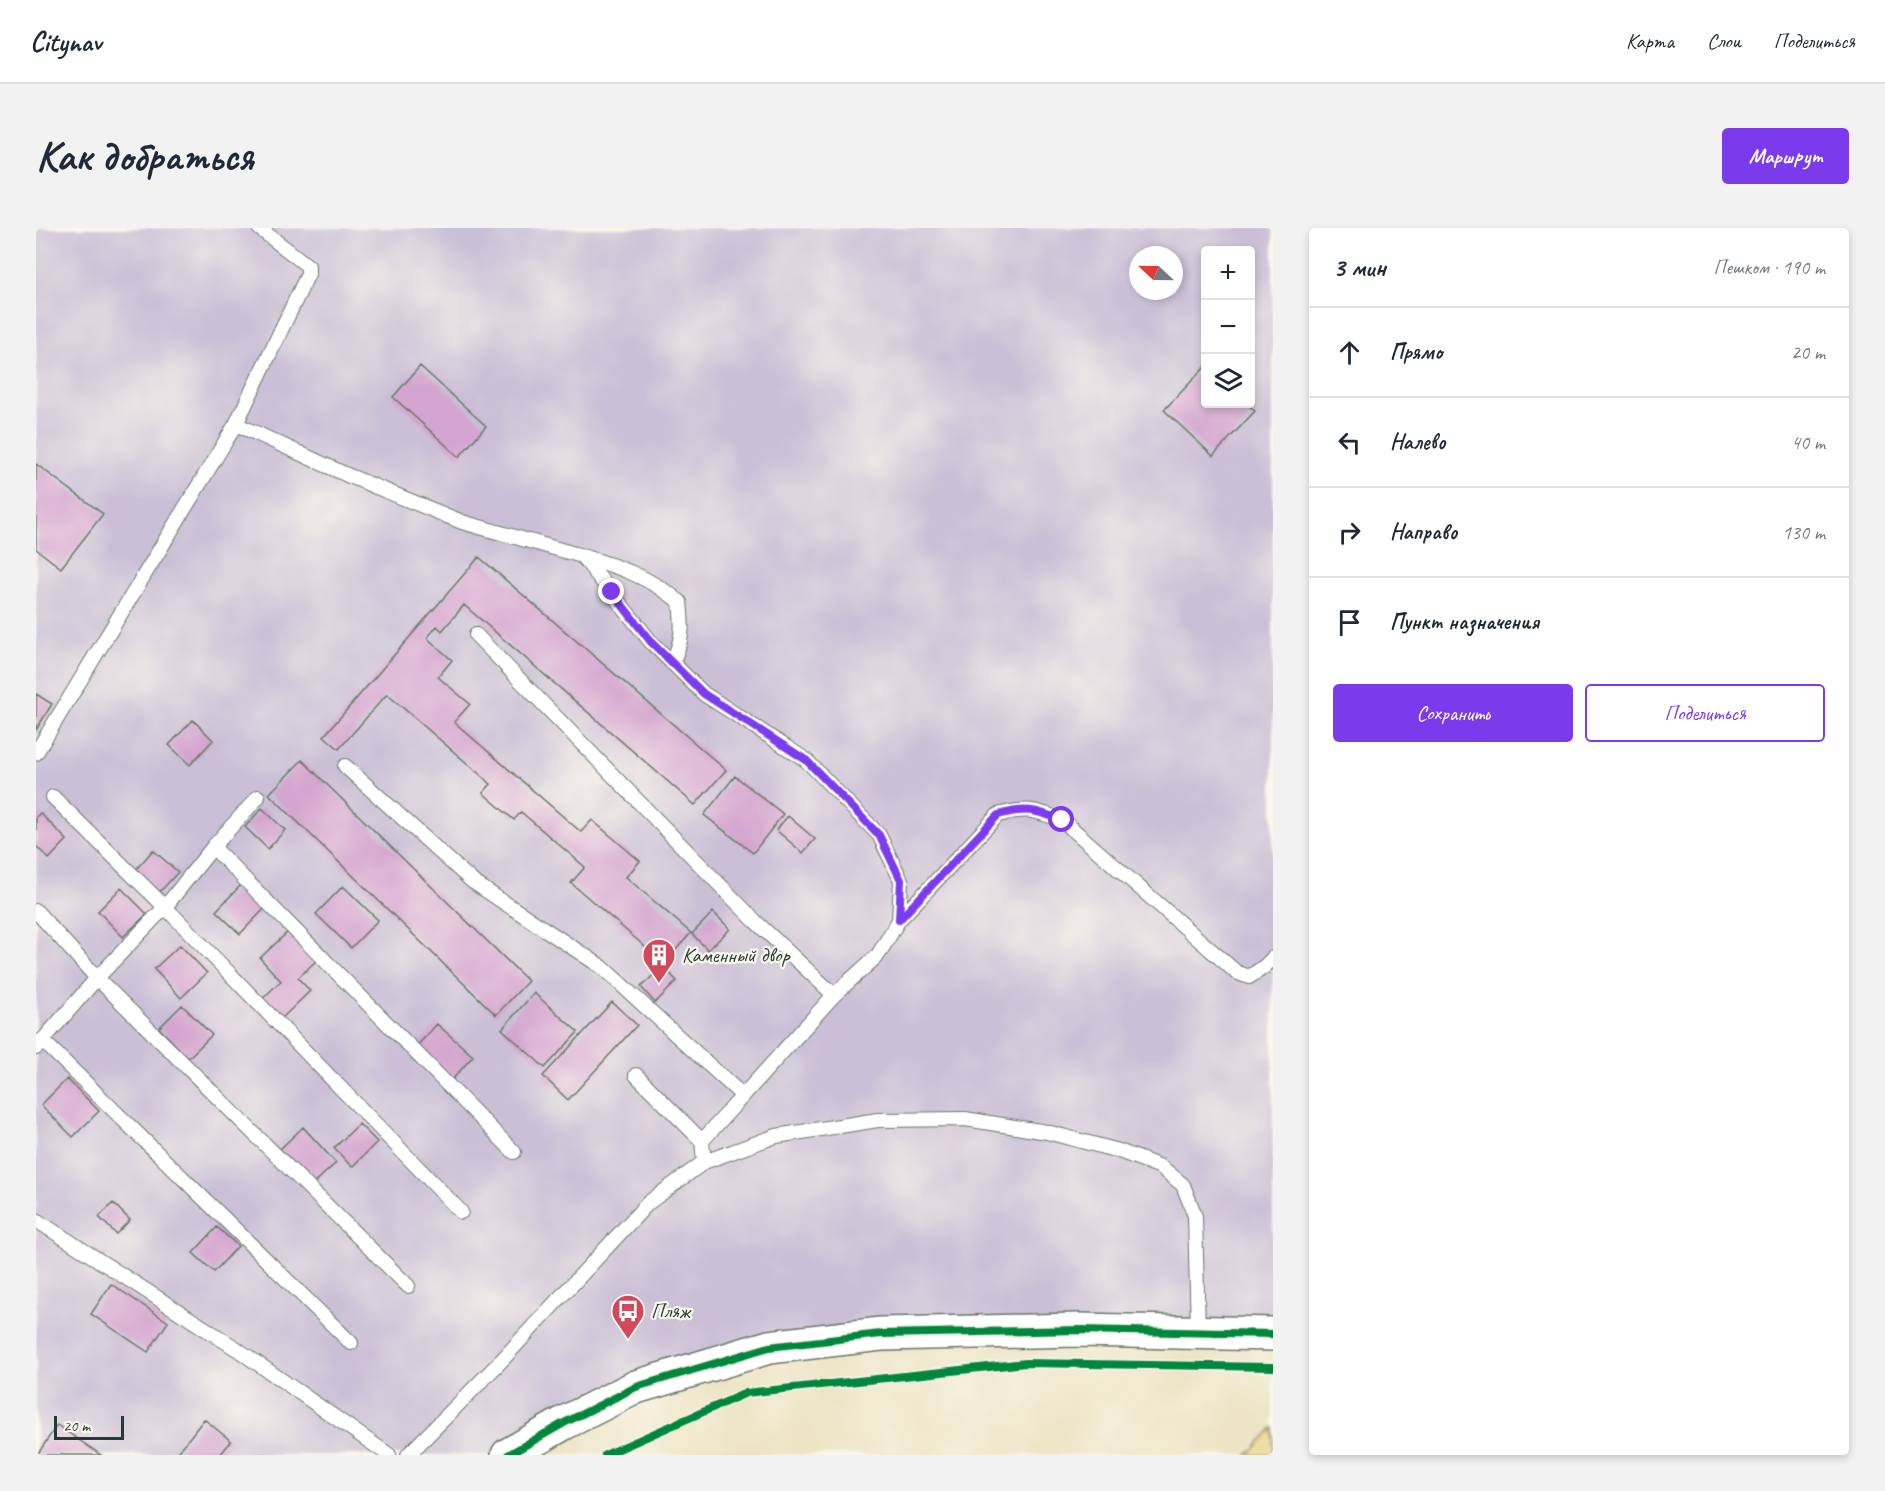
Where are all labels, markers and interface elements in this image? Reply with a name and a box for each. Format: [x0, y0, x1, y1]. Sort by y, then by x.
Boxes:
text: Citynav [30, 24, 101, 59]
text: Карта [1626, 28, 1674, 54]
text: Слои [1707, 28, 1741, 54]
text: Поделиться [1774, 28, 1855, 54]
button: Маршрут [1722, 128, 1849, 184]
text: Как добраться [36, 130, 253, 183]
north arrow [1129, 246, 1183, 300]
map controls [1201, 246, 1255, 408]
button: + [1201, 246, 1255, 300]
text: 3 мин [1333, 251, 1386, 284]
text: Пешком · 190 m [1713, 255, 1825, 280]
button: − [1201, 300, 1255, 354]
icon: ahead [1333, 336, 1366, 369]
text: Прямо [1390, 338, 1442, 366]
text: 20 m [1791, 340, 1825, 365]
button: layers [1201, 354, 1255, 408]
icon: left [1333, 426, 1366, 459]
text: Налево [1390, 428, 1446, 456]
text: 40 m [1791, 430, 1825, 455]
icon: right [1333, 516, 1366, 549]
text: Направо [1390, 518, 1457, 546]
text: 130 m [1782, 520, 1825, 545]
route end [598, 578, 624, 604]
icon: arrive [1333, 606, 1366, 639]
text: Пункт назначения [1390, 608, 1539, 636]
button: Сохранить [1333, 684, 1573, 742]
button: Поделиться [1585, 684, 1825, 742]
route start [1048, 806, 1074, 832]
building icon: Каменный двор [641, 937, 677, 984]
place label: Каменный двор [682, 942, 791, 968]
bus stop icon: Пляж [610, 1293, 646, 1340]
place label: Пляж [651, 1298, 692, 1324]
scale bar [54, 1413, 124, 1440]
text: 20 m [63, 1416, 90, 1436]

